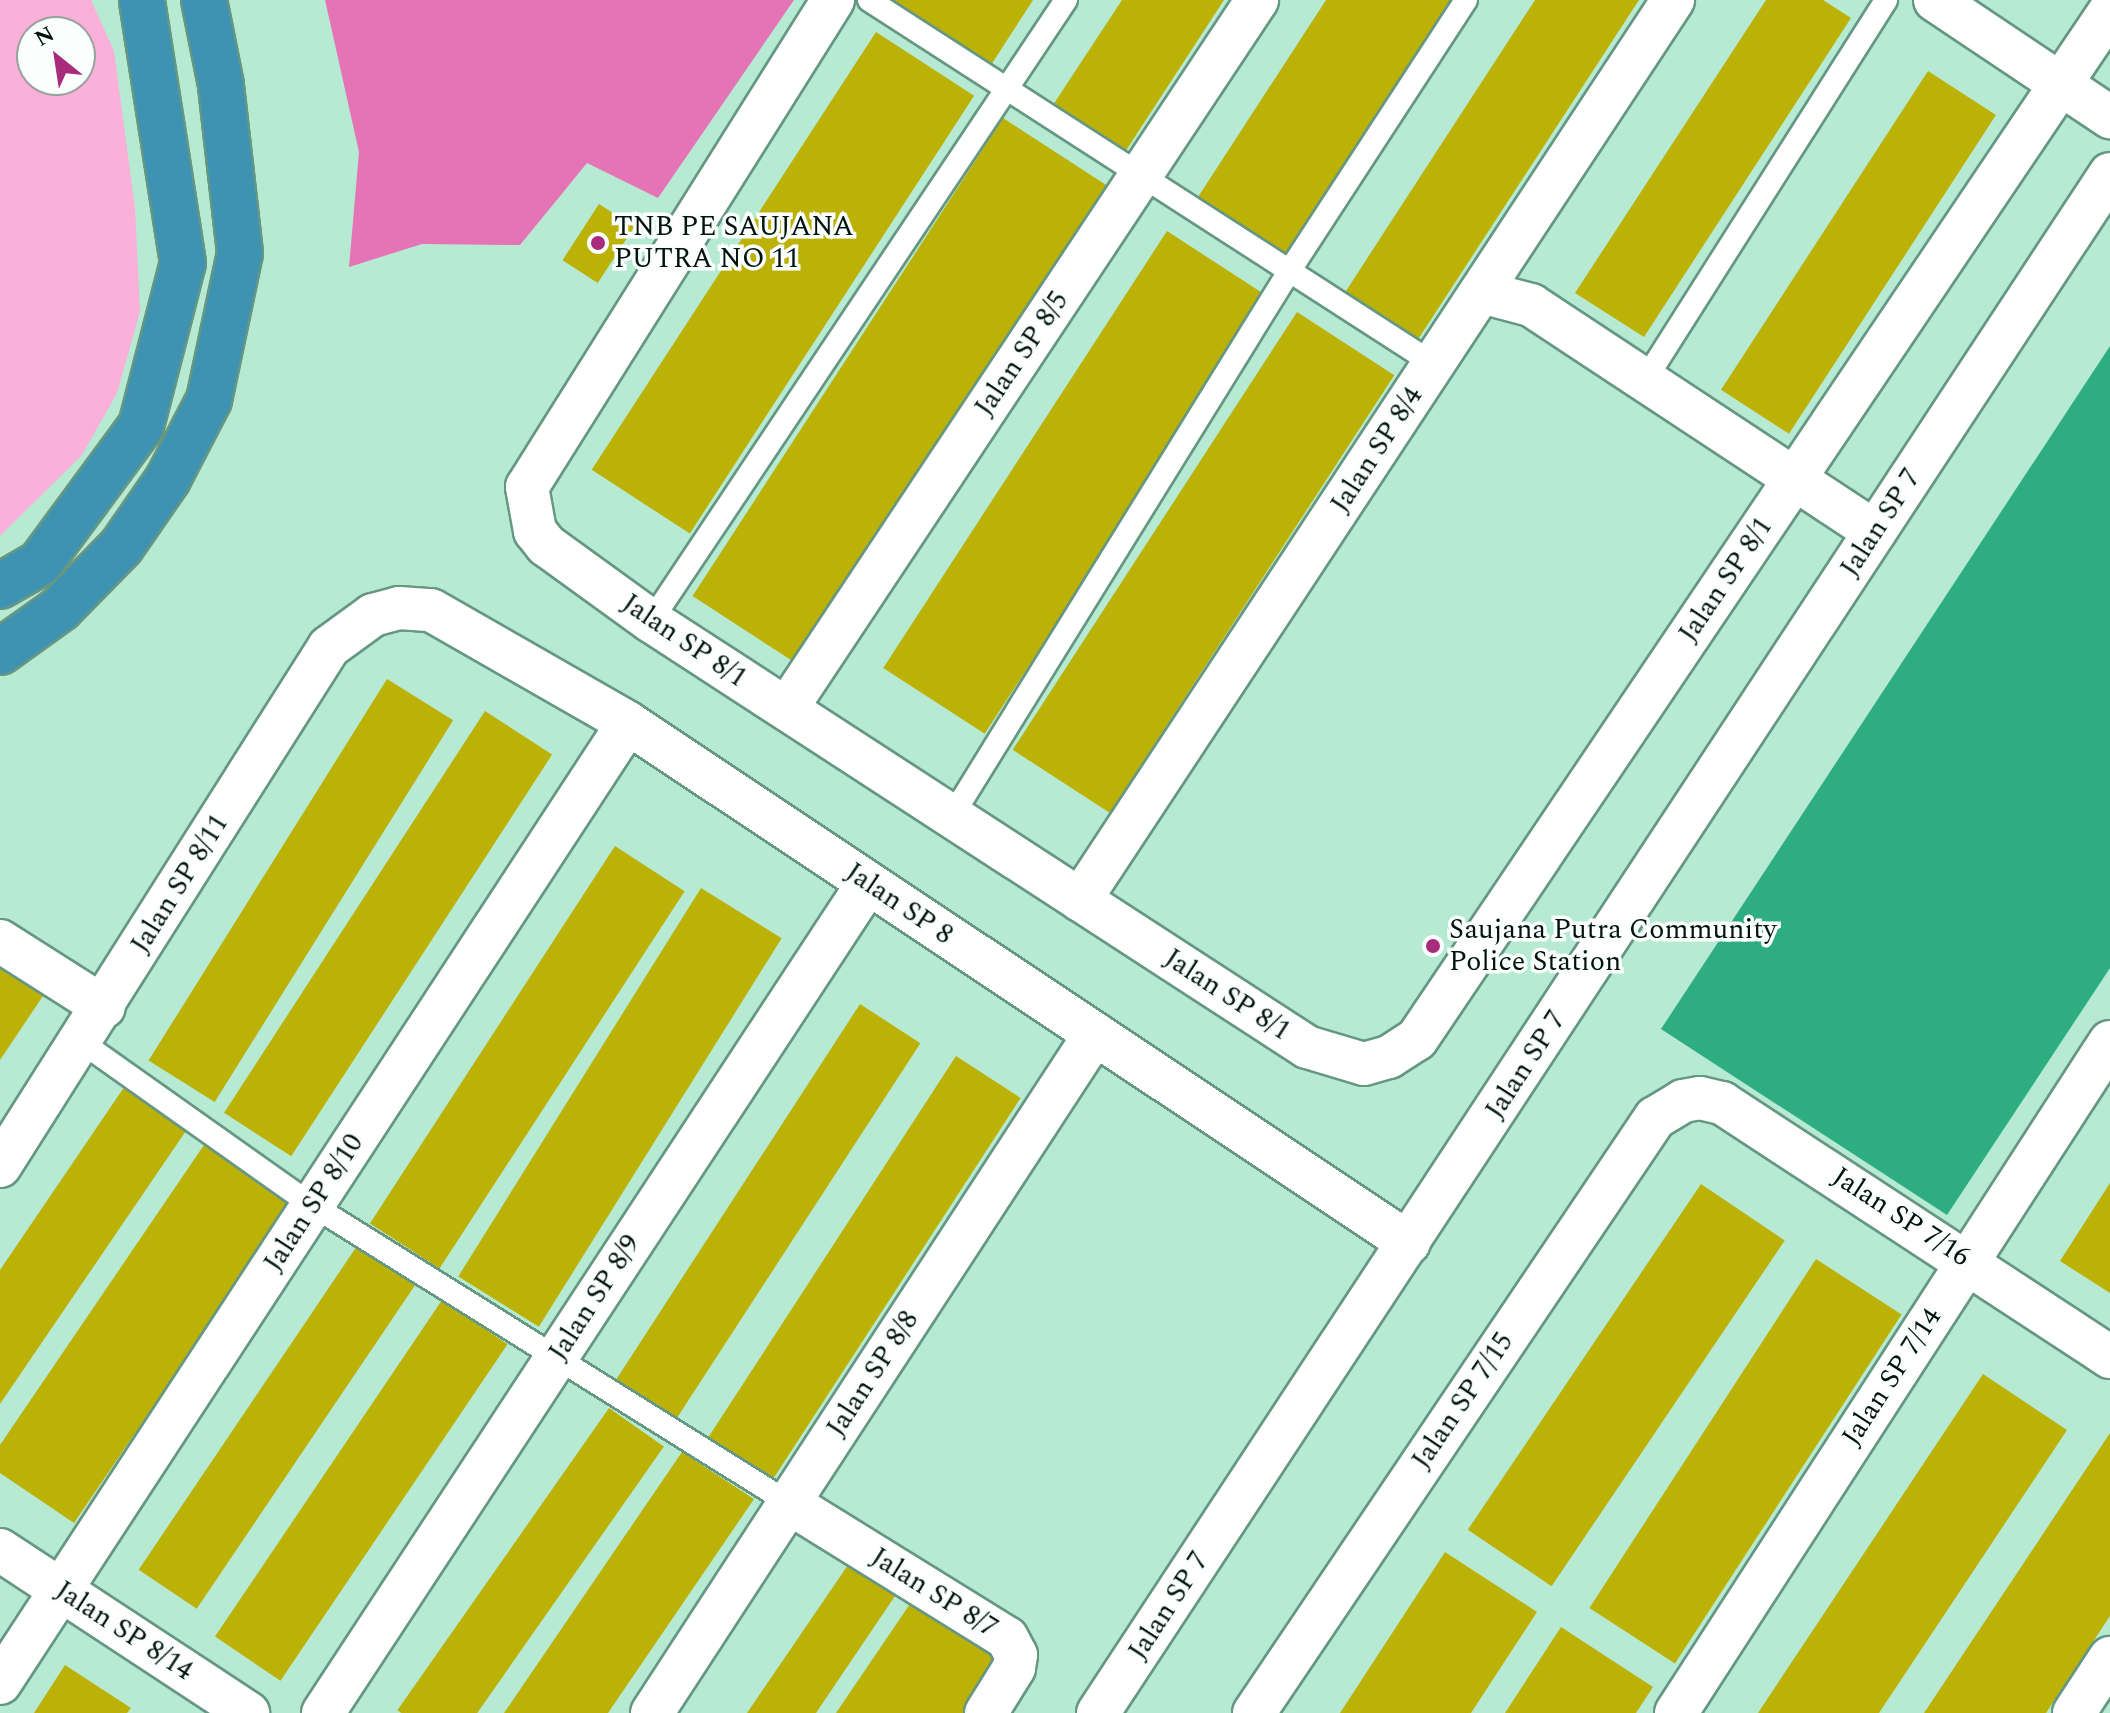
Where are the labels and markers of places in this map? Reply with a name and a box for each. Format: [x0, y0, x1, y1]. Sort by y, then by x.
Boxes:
place label: TNB PE SAUJANA PUTRA NO 11 [614, 210, 854, 276]
marker: TNB PE SAUJANA PUTRA NO 11 [589, 234, 607, 252]
place label: Saujana Putra Community Police Station [1449, 913, 1777, 979]
marker: Saujana Putra Community Police Station [1424, 937, 1442, 955]

